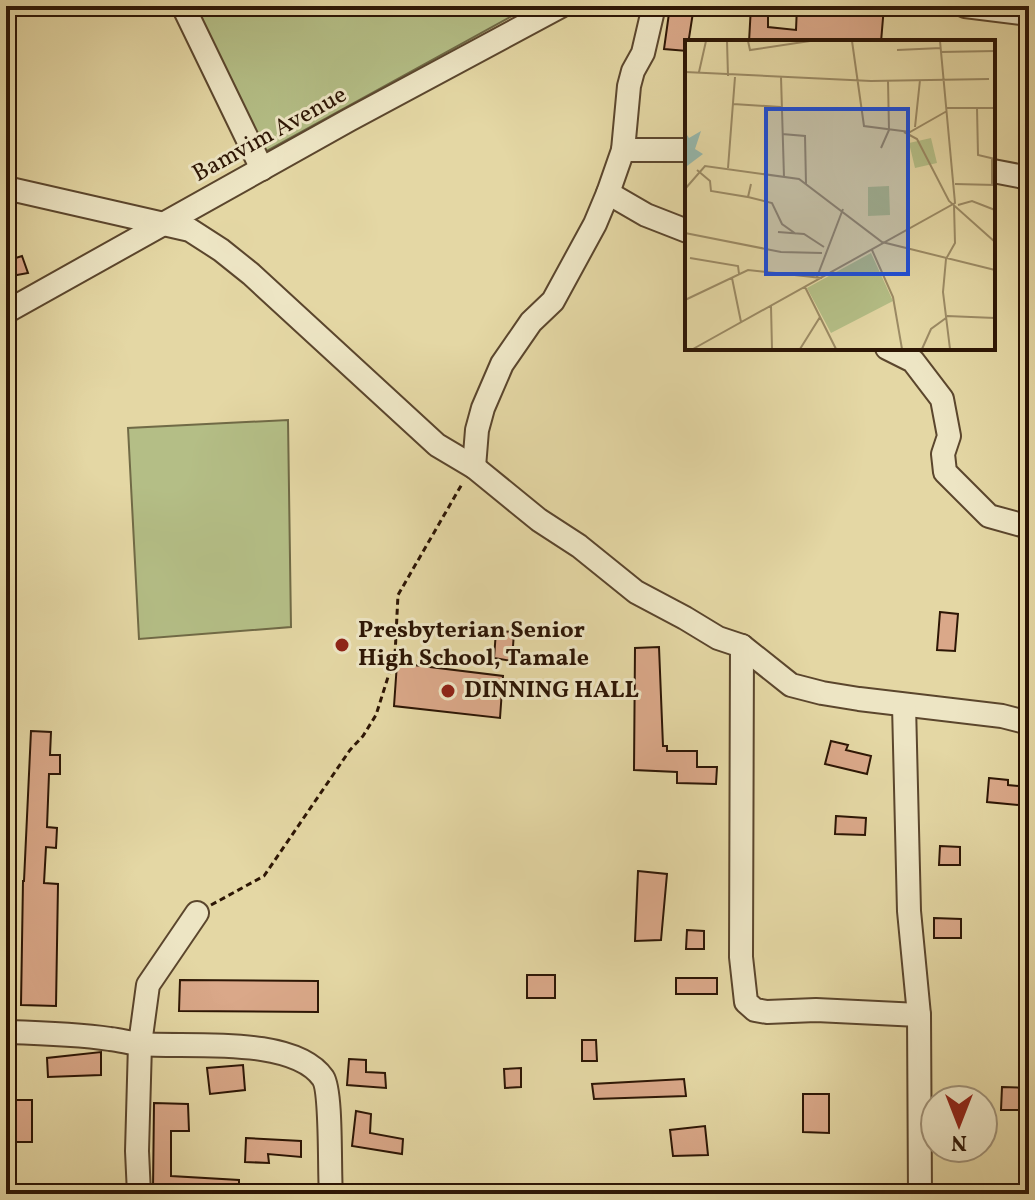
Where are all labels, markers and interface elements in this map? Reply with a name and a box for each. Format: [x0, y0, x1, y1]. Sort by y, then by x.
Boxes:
inset map [685, 40, 995, 350]
street label: Bamvim Avenue [187, 79, 353, 191]
place label: Presbyterian Senior High School, Tamale [358, 614, 589, 676]
marker: Presbyterian Senior High School, Tamale [333, 636, 351, 654]
place label: DINNING HALL [464, 674, 639, 708]
marker: DINNING HALL [439, 682, 457, 700]
north arrow [919, 1084, 999, 1164]
text: N [951, 1126, 967, 1157]

